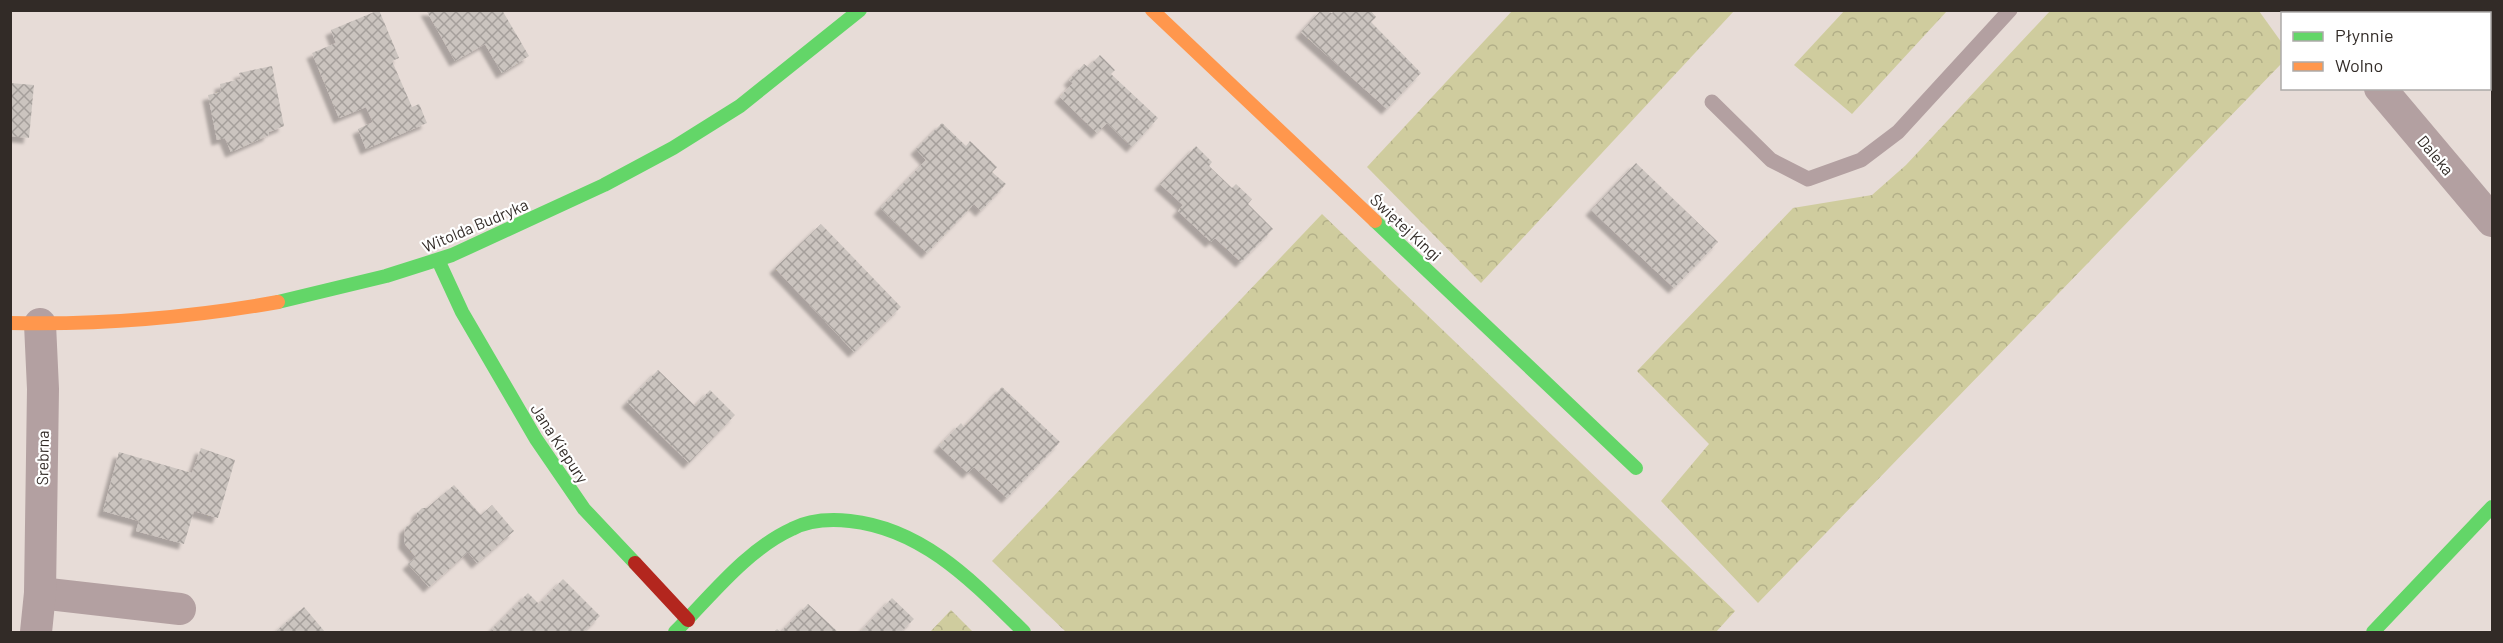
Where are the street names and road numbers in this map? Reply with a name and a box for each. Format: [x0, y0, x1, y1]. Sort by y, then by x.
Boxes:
street label: Daleka [2414, 131, 2458, 179]
street label: Świętej Kingi [1367, 189, 1445, 265]
street label: Witolda Budryka [419, 194, 531, 256]
street label: Jana Kiepury [527, 400, 593, 487]
street label: Srebrna [32, 430, 52, 486]

